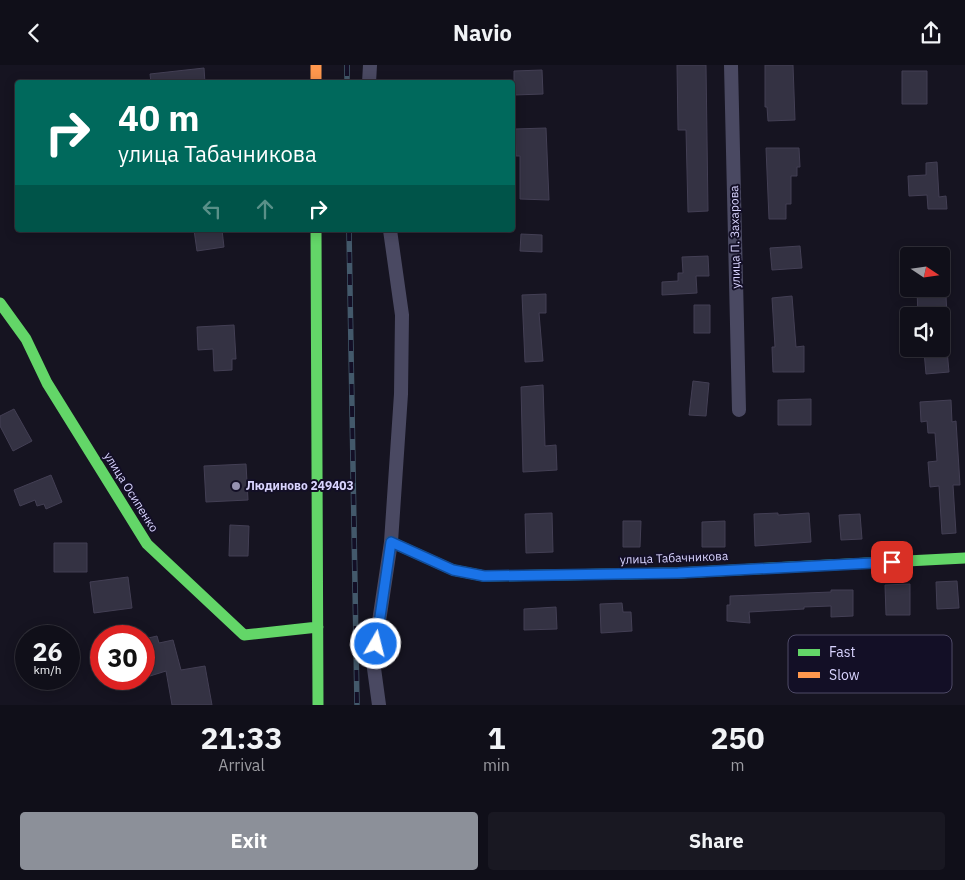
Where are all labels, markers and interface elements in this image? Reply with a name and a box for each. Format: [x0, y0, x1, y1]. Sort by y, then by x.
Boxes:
text: Navio [453, 18, 512, 47]
icon: back [20, 19, 48, 47]
icon: share [917, 19, 945, 47]
text: 40 m [118, 95, 200, 141]
icon: right [35, 100, 100, 165]
text: улица Табачникова [118, 139, 317, 168]
street label: улица П. Захарова [726, 185, 743, 289]
icon: left [198, 195, 226, 223]
icon: ahead [251, 195, 279, 223]
icon: right [304, 195, 332, 223]
north arrow [900, 247, 950, 297]
map controls [900, 247, 950, 357]
button: sound [900, 307, 950, 357]
street label: улица Осипенко [101, 449, 162, 535]
place label: Людиново 249403 [246, 478, 354, 493]
marker: Людиново 249403 [230, 480, 242, 492]
pin [871, 541, 913, 583]
street label: улица Табачникова [620, 548, 729, 567]
icon: arrive [878, 548, 906, 576]
position arrow [349, 617, 401, 669]
speed limit sign: 30 [90, 625, 155, 690]
text: 26 [32, 635, 63, 668]
legend [788, 635, 952, 693]
text: Fast [829, 643, 855, 661]
text: km/h [33, 662, 62, 677]
text: Slow [829, 666, 860, 684]
text: 21:33 [201, 718, 282, 757]
text: 1 [487, 718, 505, 757]
text: 250 [710, 718, 764, 757]
text: Arrival [218, 755, 265, 775]
text: min [483, 755, 510, 775]
text: m [730, 755, 744, 775]
button: Exit [20, 812, 478, 870]
button: Share [488, 812, 945, 870]

